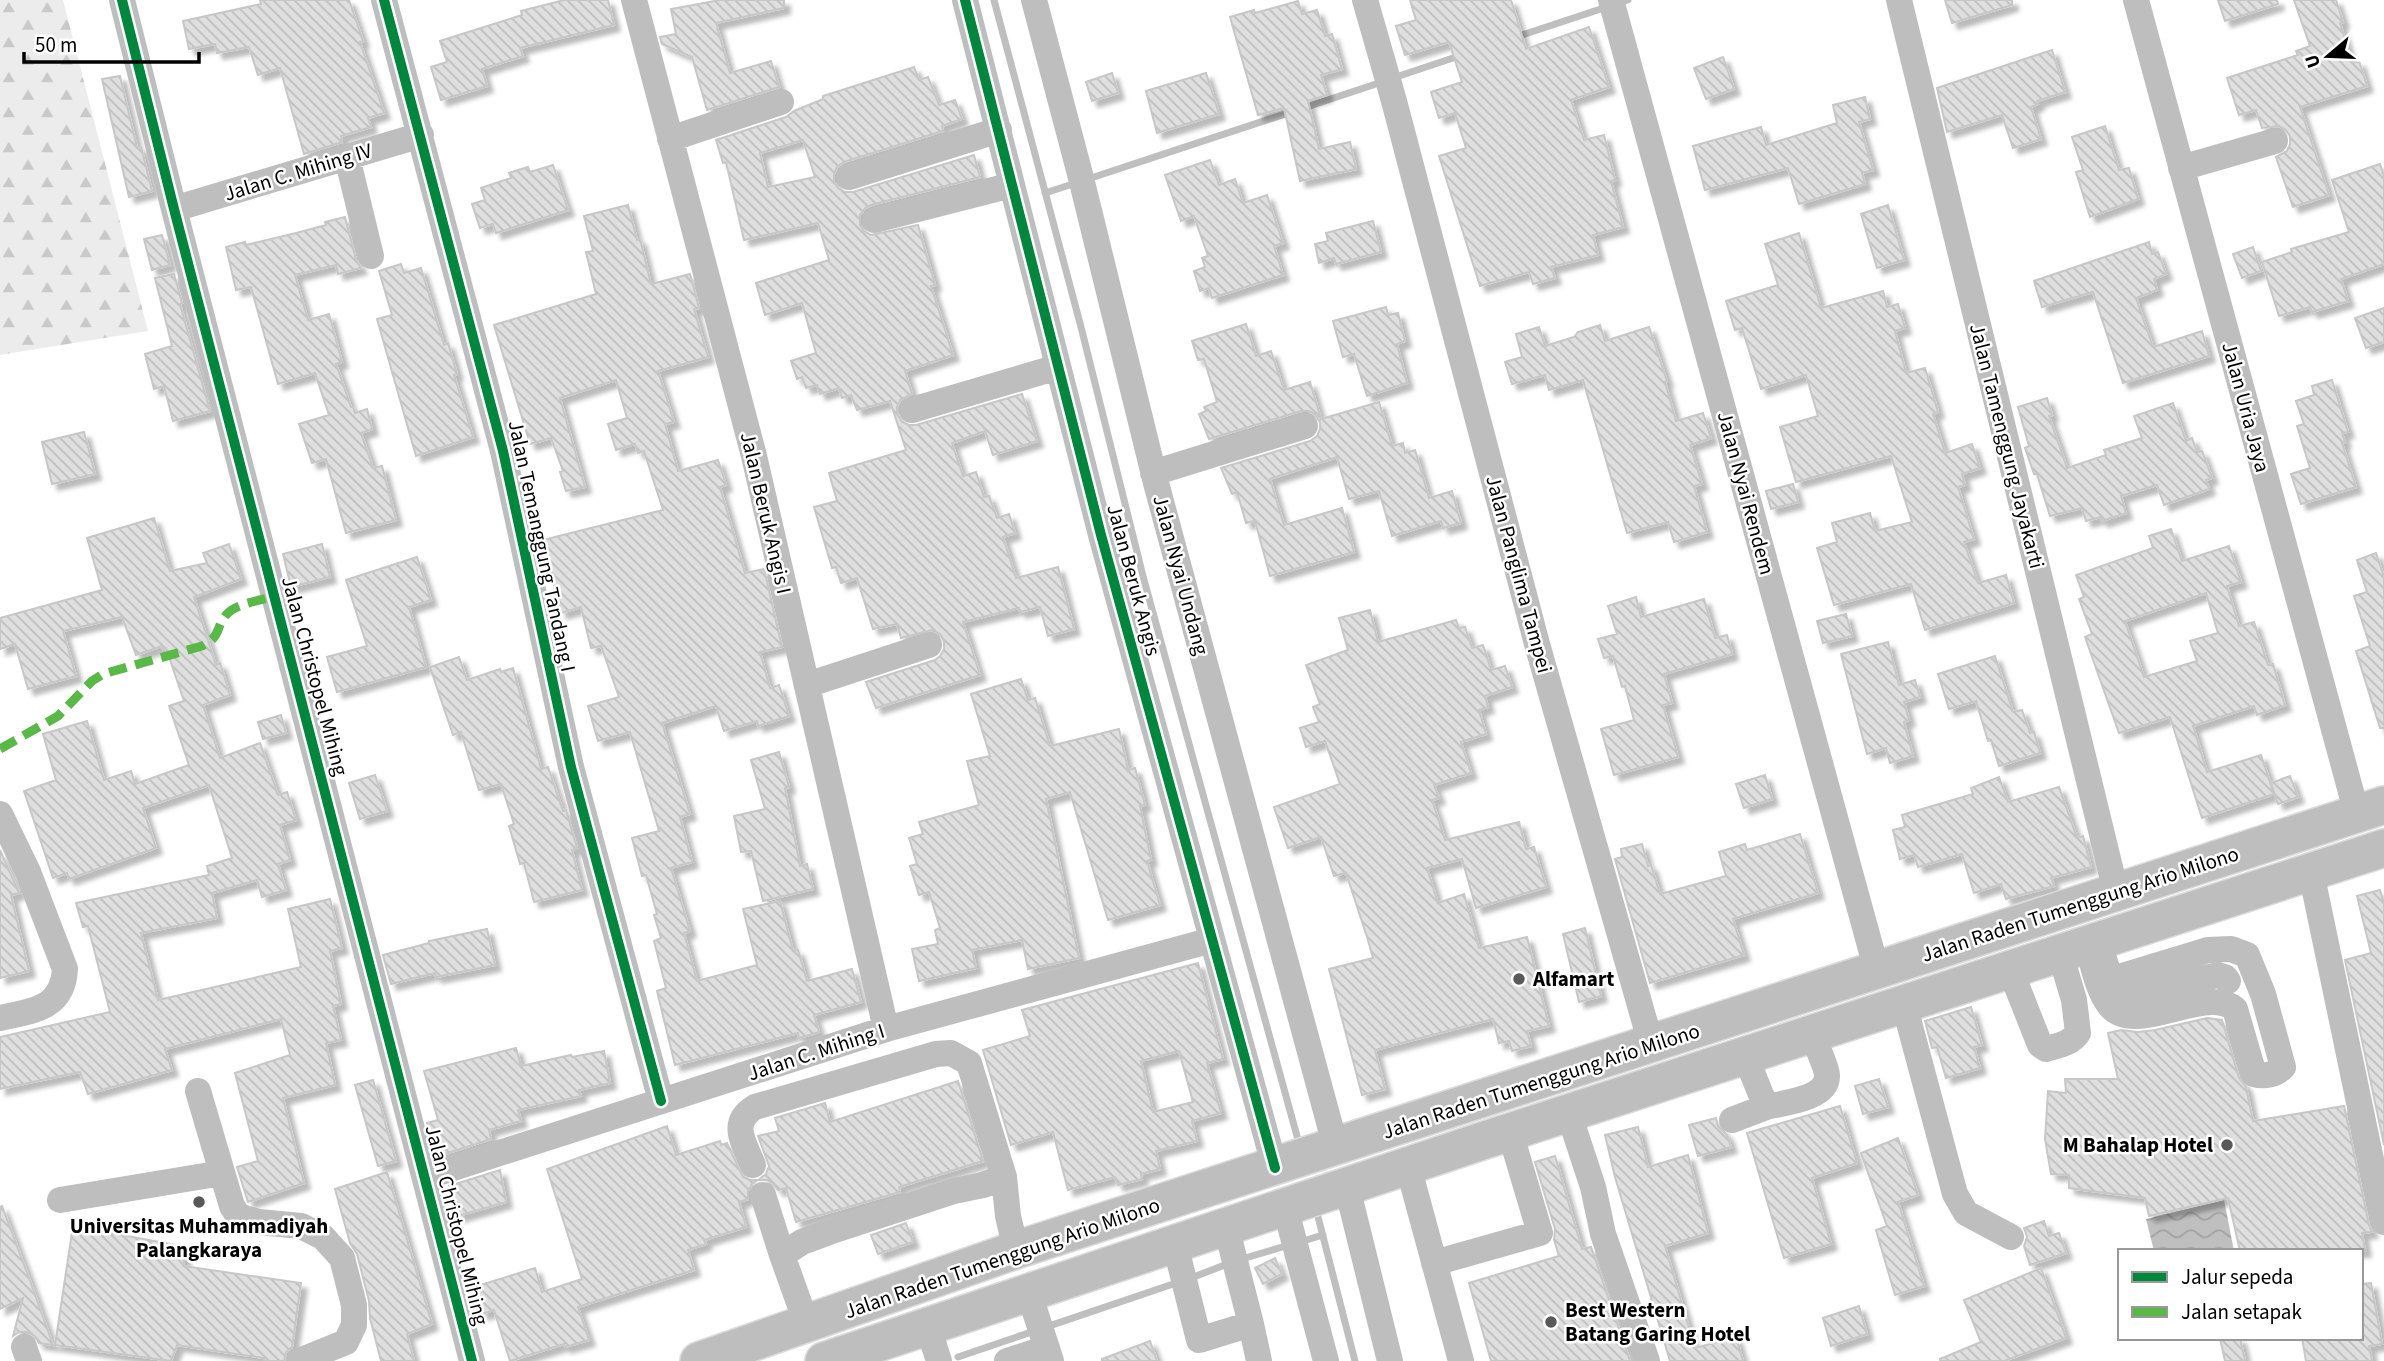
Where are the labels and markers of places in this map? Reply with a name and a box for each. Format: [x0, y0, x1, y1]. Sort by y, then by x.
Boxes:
place label: Alfamart [1532, 964, 1614, 994]
marker: Alfamart [1511, 971, 1527, 987]
place label: M Bahalap Hotel [2063, 1130, 2213, 1160]
marker: M Bahalap Hotel [2219, 1137, 2235, 1153]
marker: Universitas Muhammadiyah Palangkaraya [191, 1194, 207, 1210]
place label: Universitas Muhammadiyah Palangkaraya [70, 1211, 328, 1265]
place label: Best Western Batang Garing Hotel [1565, 1295, 1750, 1349]
marker: Best Western Batang Garing Hotel [1543, 1314, 1559, 1330]

